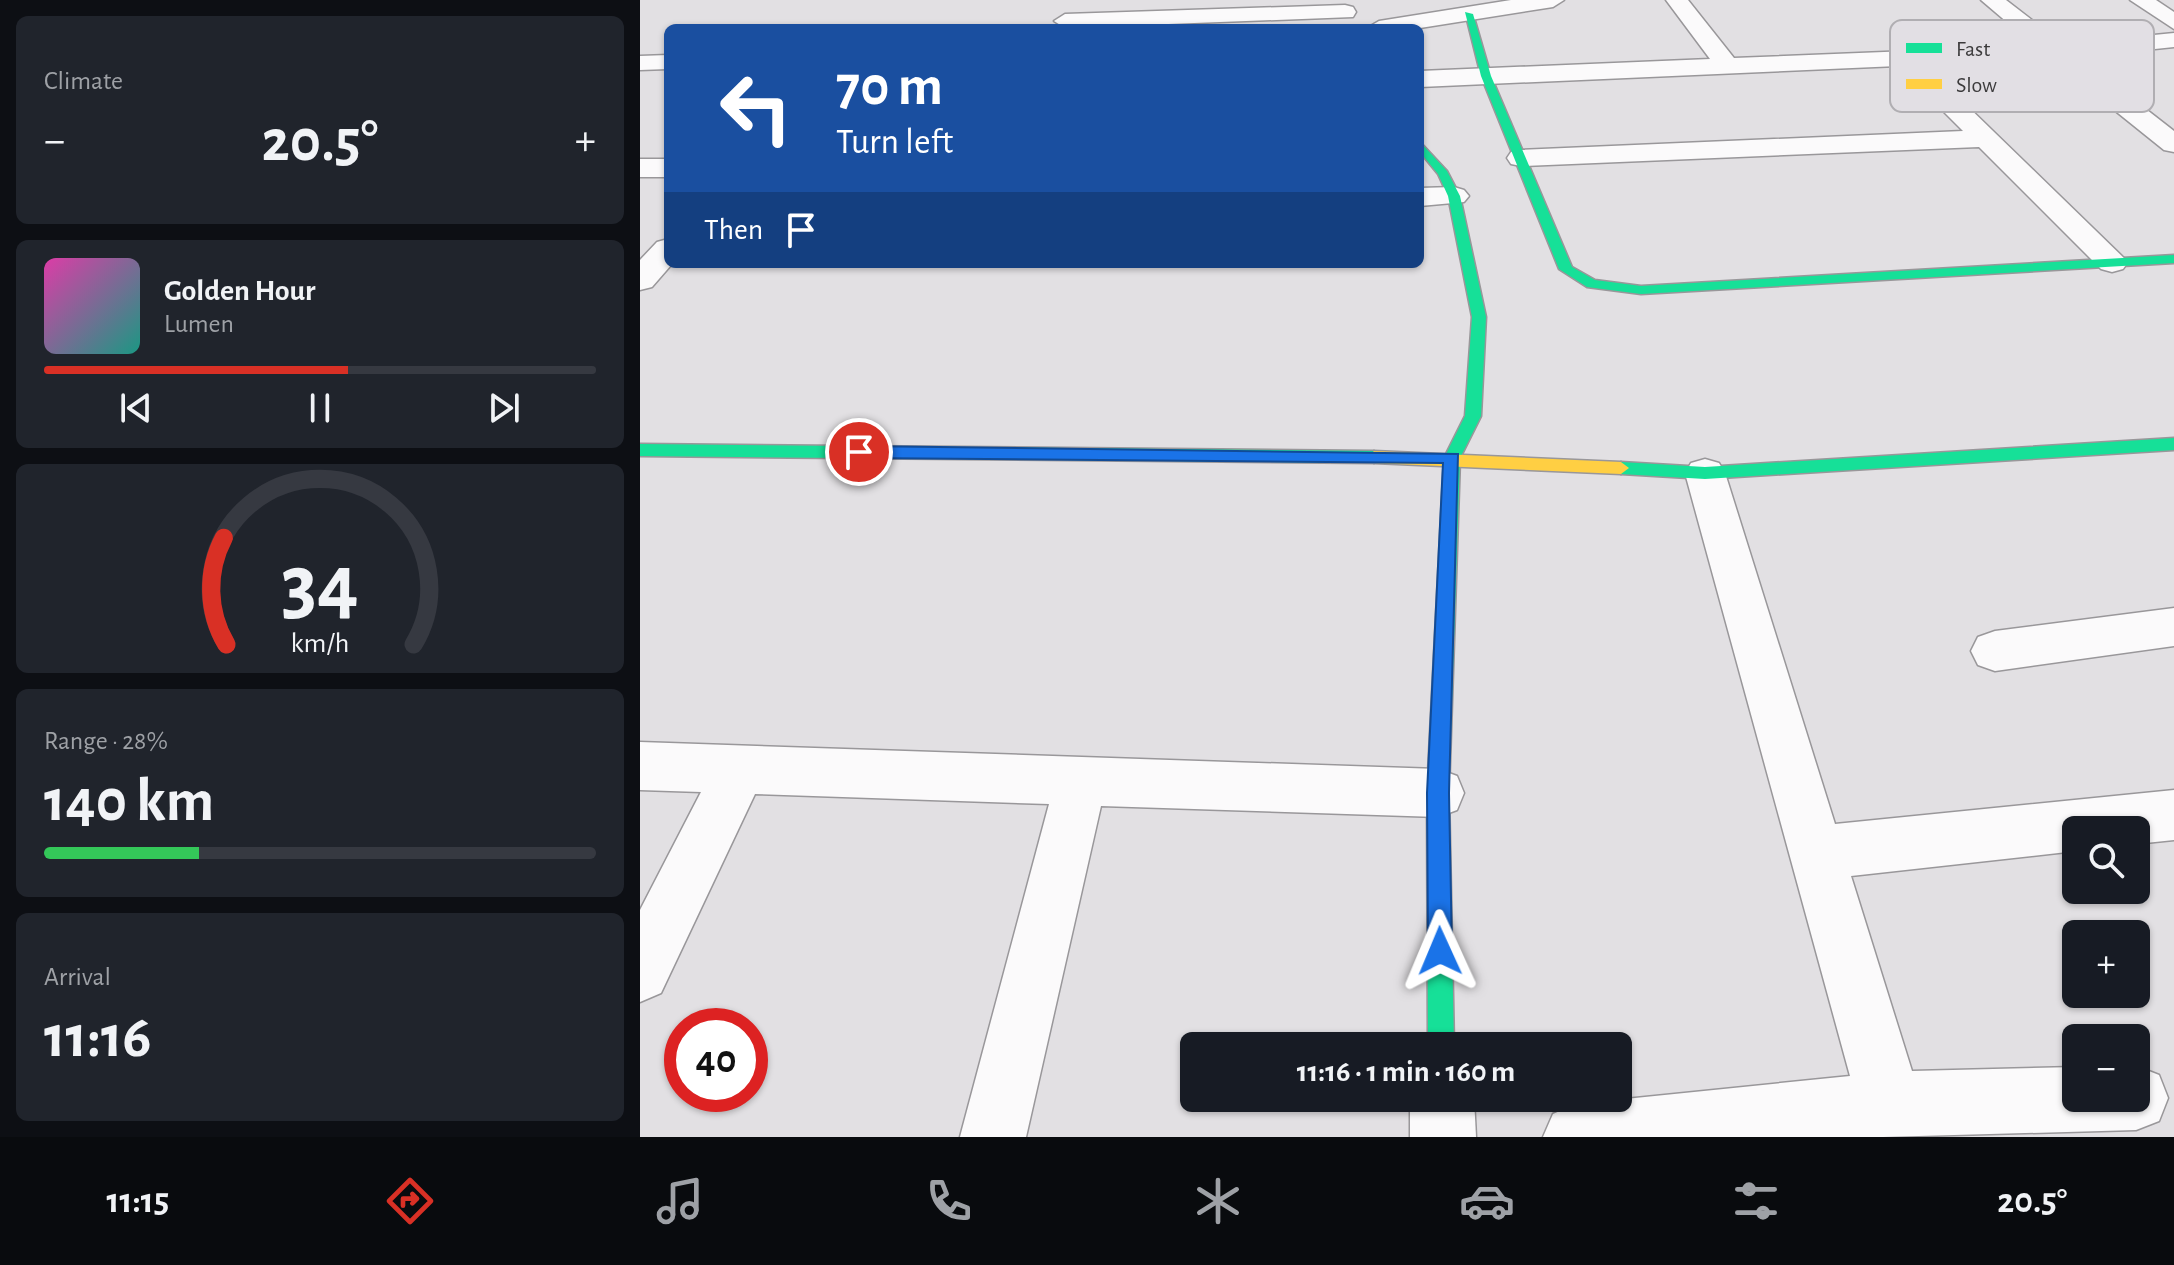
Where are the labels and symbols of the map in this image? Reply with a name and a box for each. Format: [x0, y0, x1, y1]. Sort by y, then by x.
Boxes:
legend [1890, 20, 2154, 112]
text: Fast [1956, 38, 1990, 60]
text: Slow [1956, 74, 1997, 96]
pin [825, 418, 893, 486]
position arrow [1398, 909, 1482, 993]
speed limit sign: 40 [664, 1008, 768, 1112]

